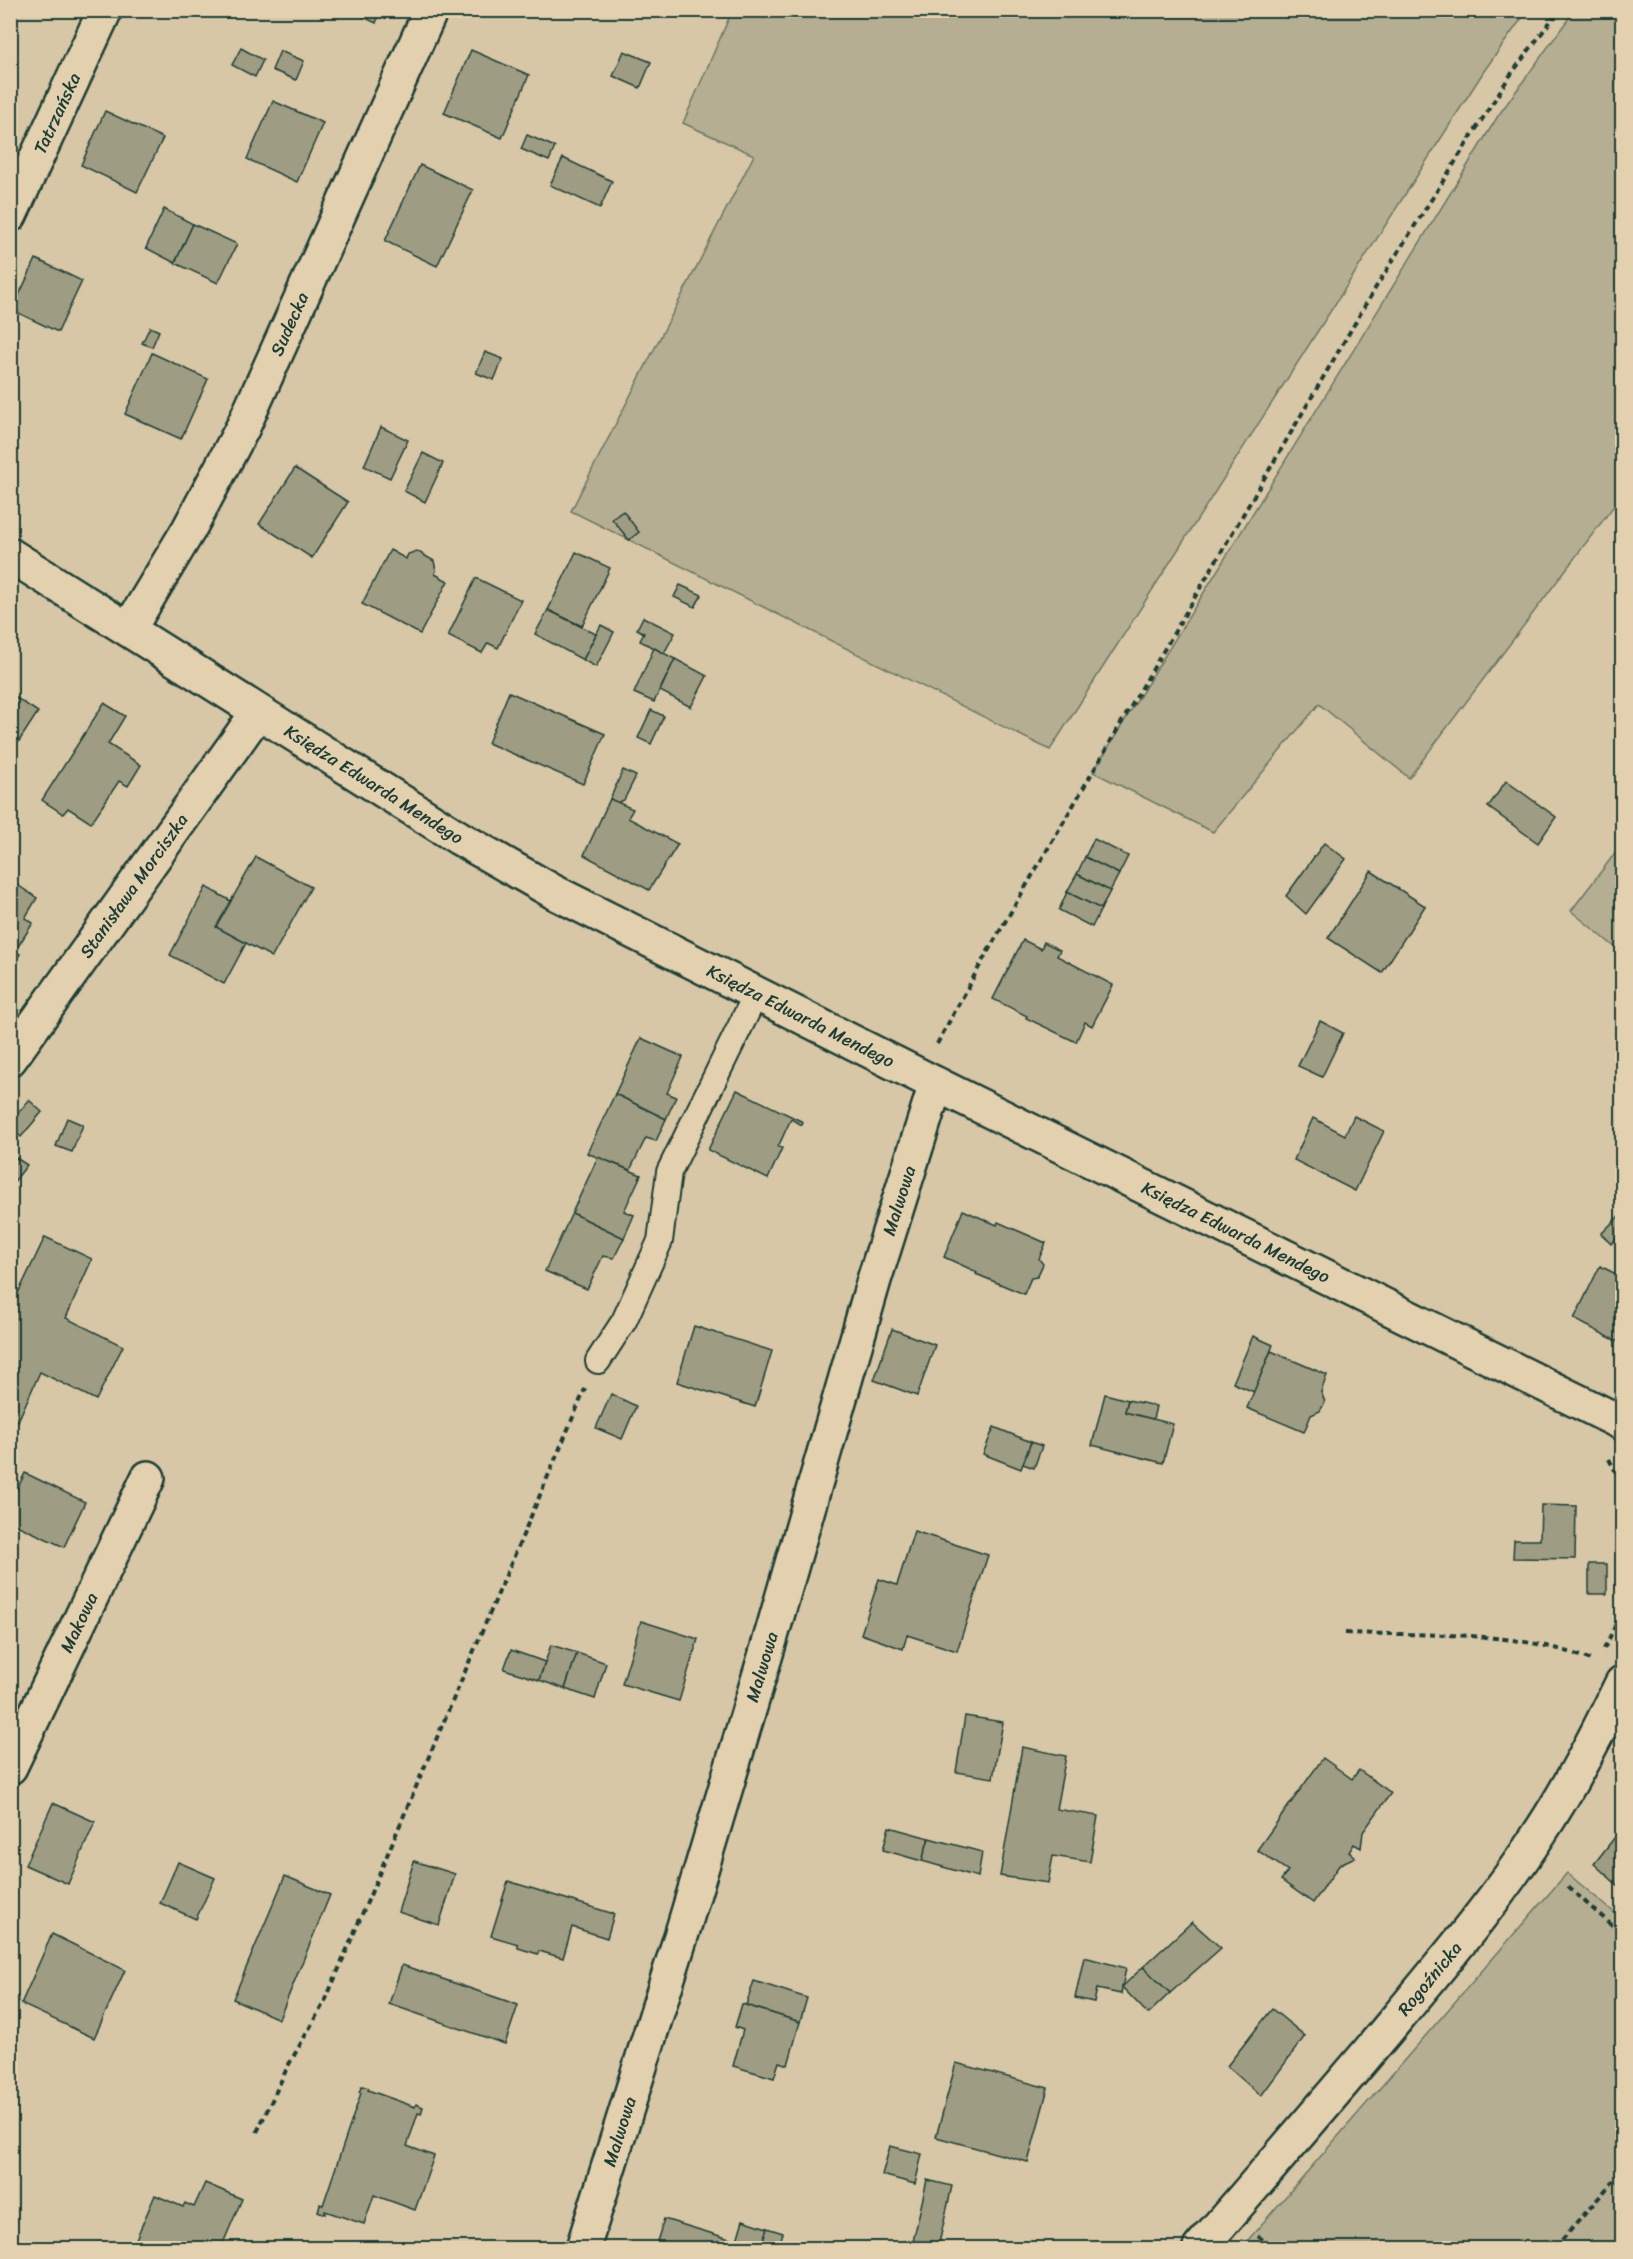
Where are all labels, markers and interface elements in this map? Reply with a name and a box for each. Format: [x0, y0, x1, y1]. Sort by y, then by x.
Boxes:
street label: Tatrzańska [24, 67, 90, 160]
street label: Sudecka [261, 287, 318, 361]
street label: Księdza Edwarda Mendego [278, 716, 470, 853]
street label: Stanisława Morciszka [71, 806, 197, 965]
street label: Księdza Edwarda Mendego [701, 955, 900, 1077]
street label: Malwowa [873, 1162, 925, 1240]
street label: Księdza Edwarda Mendego [1136, 1172, 1336, 1292]
street label: Makowa [51, 1587, 107, 1658]
street label: Malwowa [736, 1628, 788, 1706]
street label: Rogoźnicka [1389, 1934, 1470, 2023]
street label: Malwowa [594, 2092, 646, 2171]

